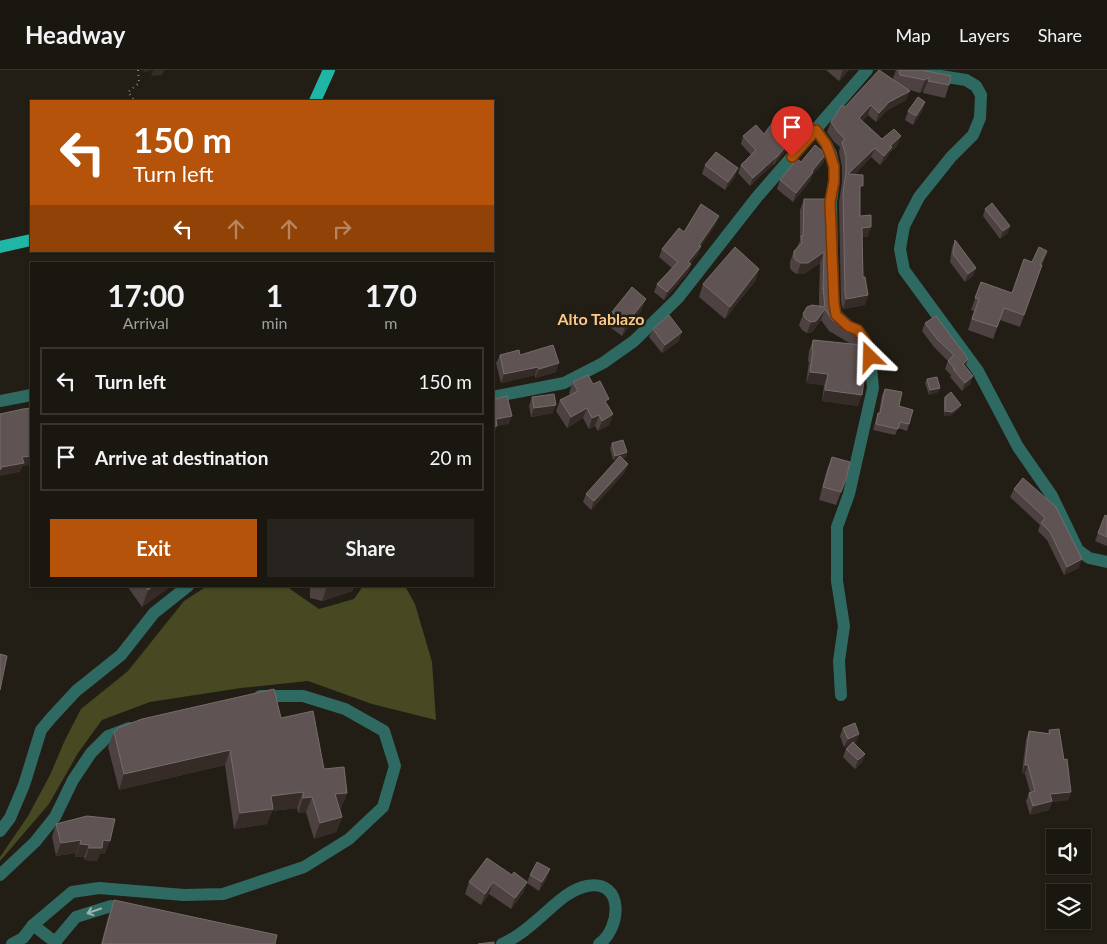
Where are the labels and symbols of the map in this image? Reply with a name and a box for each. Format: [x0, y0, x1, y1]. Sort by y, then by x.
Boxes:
pin [771, 106, 813, 157]
district label: Alto Tablazo [556, 309, 645, 328]
position arrow [843, 330, 895, 382]
one-way arrow [86, 907, 102, 916]

